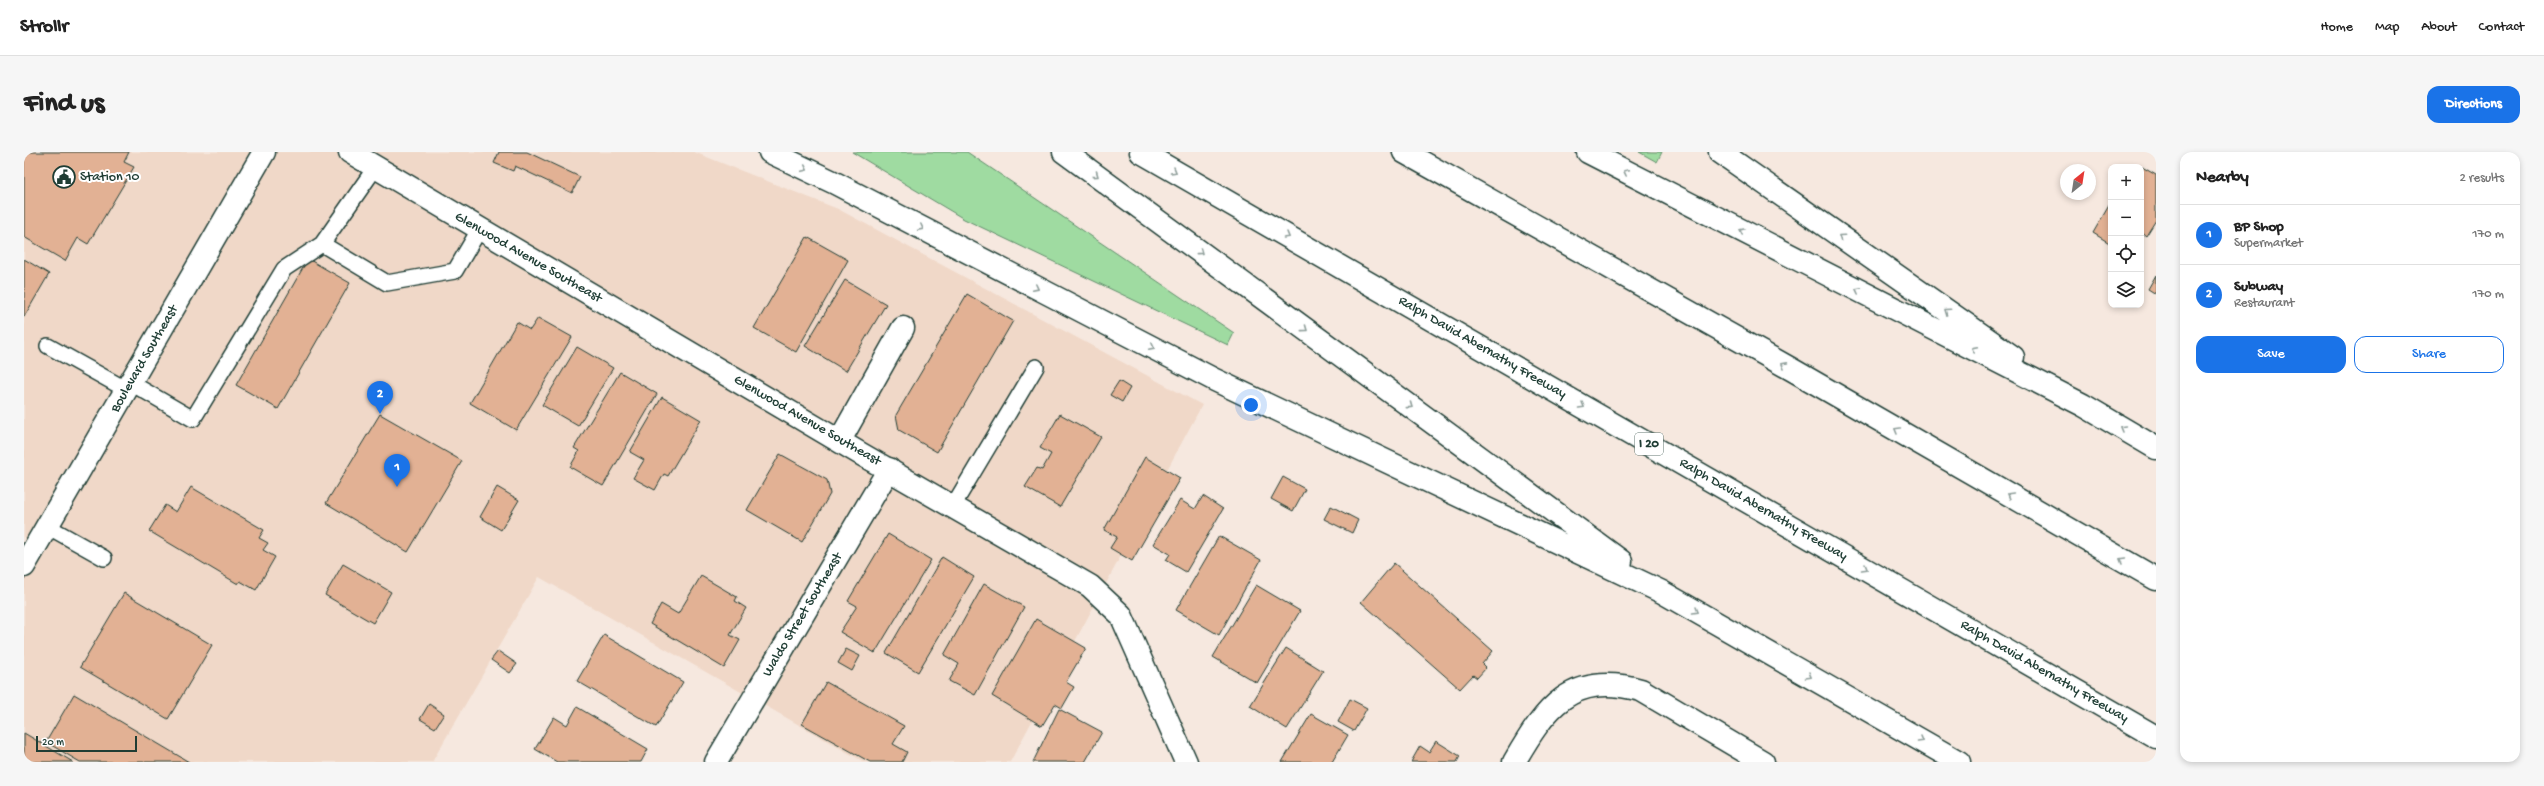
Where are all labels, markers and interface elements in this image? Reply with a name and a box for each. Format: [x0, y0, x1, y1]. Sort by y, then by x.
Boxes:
text: Strollr [20, 16, 68, 39]
text: Home [2321, 19, 2353, 36]
text: Map [2375, 19, 2399, 36]
text: About [2421, 19, 2457, 36]
text: Contact [2479, 19, 2524, 36]
button: Directions [2427, 86, 2520, 123]
text: Find us [24, 88, 104, 121]
public building icon: Station 10 [51, 164, 77, 190]
one-way arrow [801, 164, 808, 172]
north arrow [2060, 164, 2096, 200]
map controls [2108, 164, 2144, 308]
button: + [2108, 164, 2144, 200]
one-way arrow [1170, 167, 1178, 174]
text: Nearby [2196, 168, 2249, 188]
place label: Station 10 [80, 169, 140, 186]
one-way arrow [1623, 169, 1631, 176]
one-way arrow [1091, 170, 1098, 177]
text: 2 results [2459, 171, 2504, 186]
button: − [2108, 200, 2144, 236]
street label: Glenwood Avenue Southeast [451, 209, 606, 308]
text: BP Shop [2234, 218, 2284, 236]
one-way arrow [917, 223, 924, 231]
text: 1 [2206, 227, 2212, 242]
text: 170 m [2472, 227, 2504, 242]
one-way arrow [1739, 228, 1746, 236]
one-way arrow [1283, 232, 1290, 239]
one-way arrow [1838, 235, 1845, 242]
button: locate [2108, 236, 2144, 272]
text: Supermarket [2234, 236, 2303, 251]
one-way arrow [1196, 247, 1203, 254]
button: layers [2108, 272, 2144, 308]
text: Subway [2234, 278, 2283, 296]
one-way arrow [1032, 283, 1040, 290]
one-way arrow [1855, 287, 1862, 295]
text: 2 [2206, 287, 2212, 302]
text: 170 m [2472, 287, 2504, 302]
street label: Ralph David Abernathy Freeway [1395, 293, 1569, 403]
text: Restaurant [2234, 296, 2294, 311]
street label: Boulevard Southeast [107, 301, 183, 417]
one-way arrow [1945, 309, 1952, 316]
one-way arrow [1301, 324, 1308, 332]
button: Save [2196, 336, 2346, 373]
button: Share [2354, 336, 2504, 373]
one-way arrow [1148, 343, 1155, 350]
one-way arrow [1970, 346, 1978, 354]
one-way arrow [1781, 363, 1788, 370]
street label: Glenwood Avenue Southeast [730, 372, 885, 471]
pin: 2 [367, 381, 393, 414]
your location [1241, 395, 1261, 415]
one-way arrow [1405, 401, 1412, 408]
one-way arrow [1578, 401, 1585, 408]
one-way arrow [2119, 426, 2126, 433]
one-way arrow [1894, 428, 1901, 435]
road number: I 20 [1635, 433, 1663, 455]
pin: 1 [384, 454, 410, 487]
street label: Ralph David Abernathy Freeway [1676, 455, 1850, 565]
one-way arrow [2007, 492, 2014, 499]
street label: Waldo Street Southeast [759, 549, 847, 680]
one-way arrow [2119, 557, 2126, 564]
one-way arrow [1861, 563, 1868, 570]
one-way arrow [1692, 606, 1699, 614]
street label: Ralph David Abernathy Freeway [1957, 617, 2131, 727]
one-way arrow [1805, 671, 1812, 678]
scale bar [36, 734, 137, 753]
one-way arrow [1917, 736, 1924, 743]
text: 20 m [42, 737, 64, 749]

